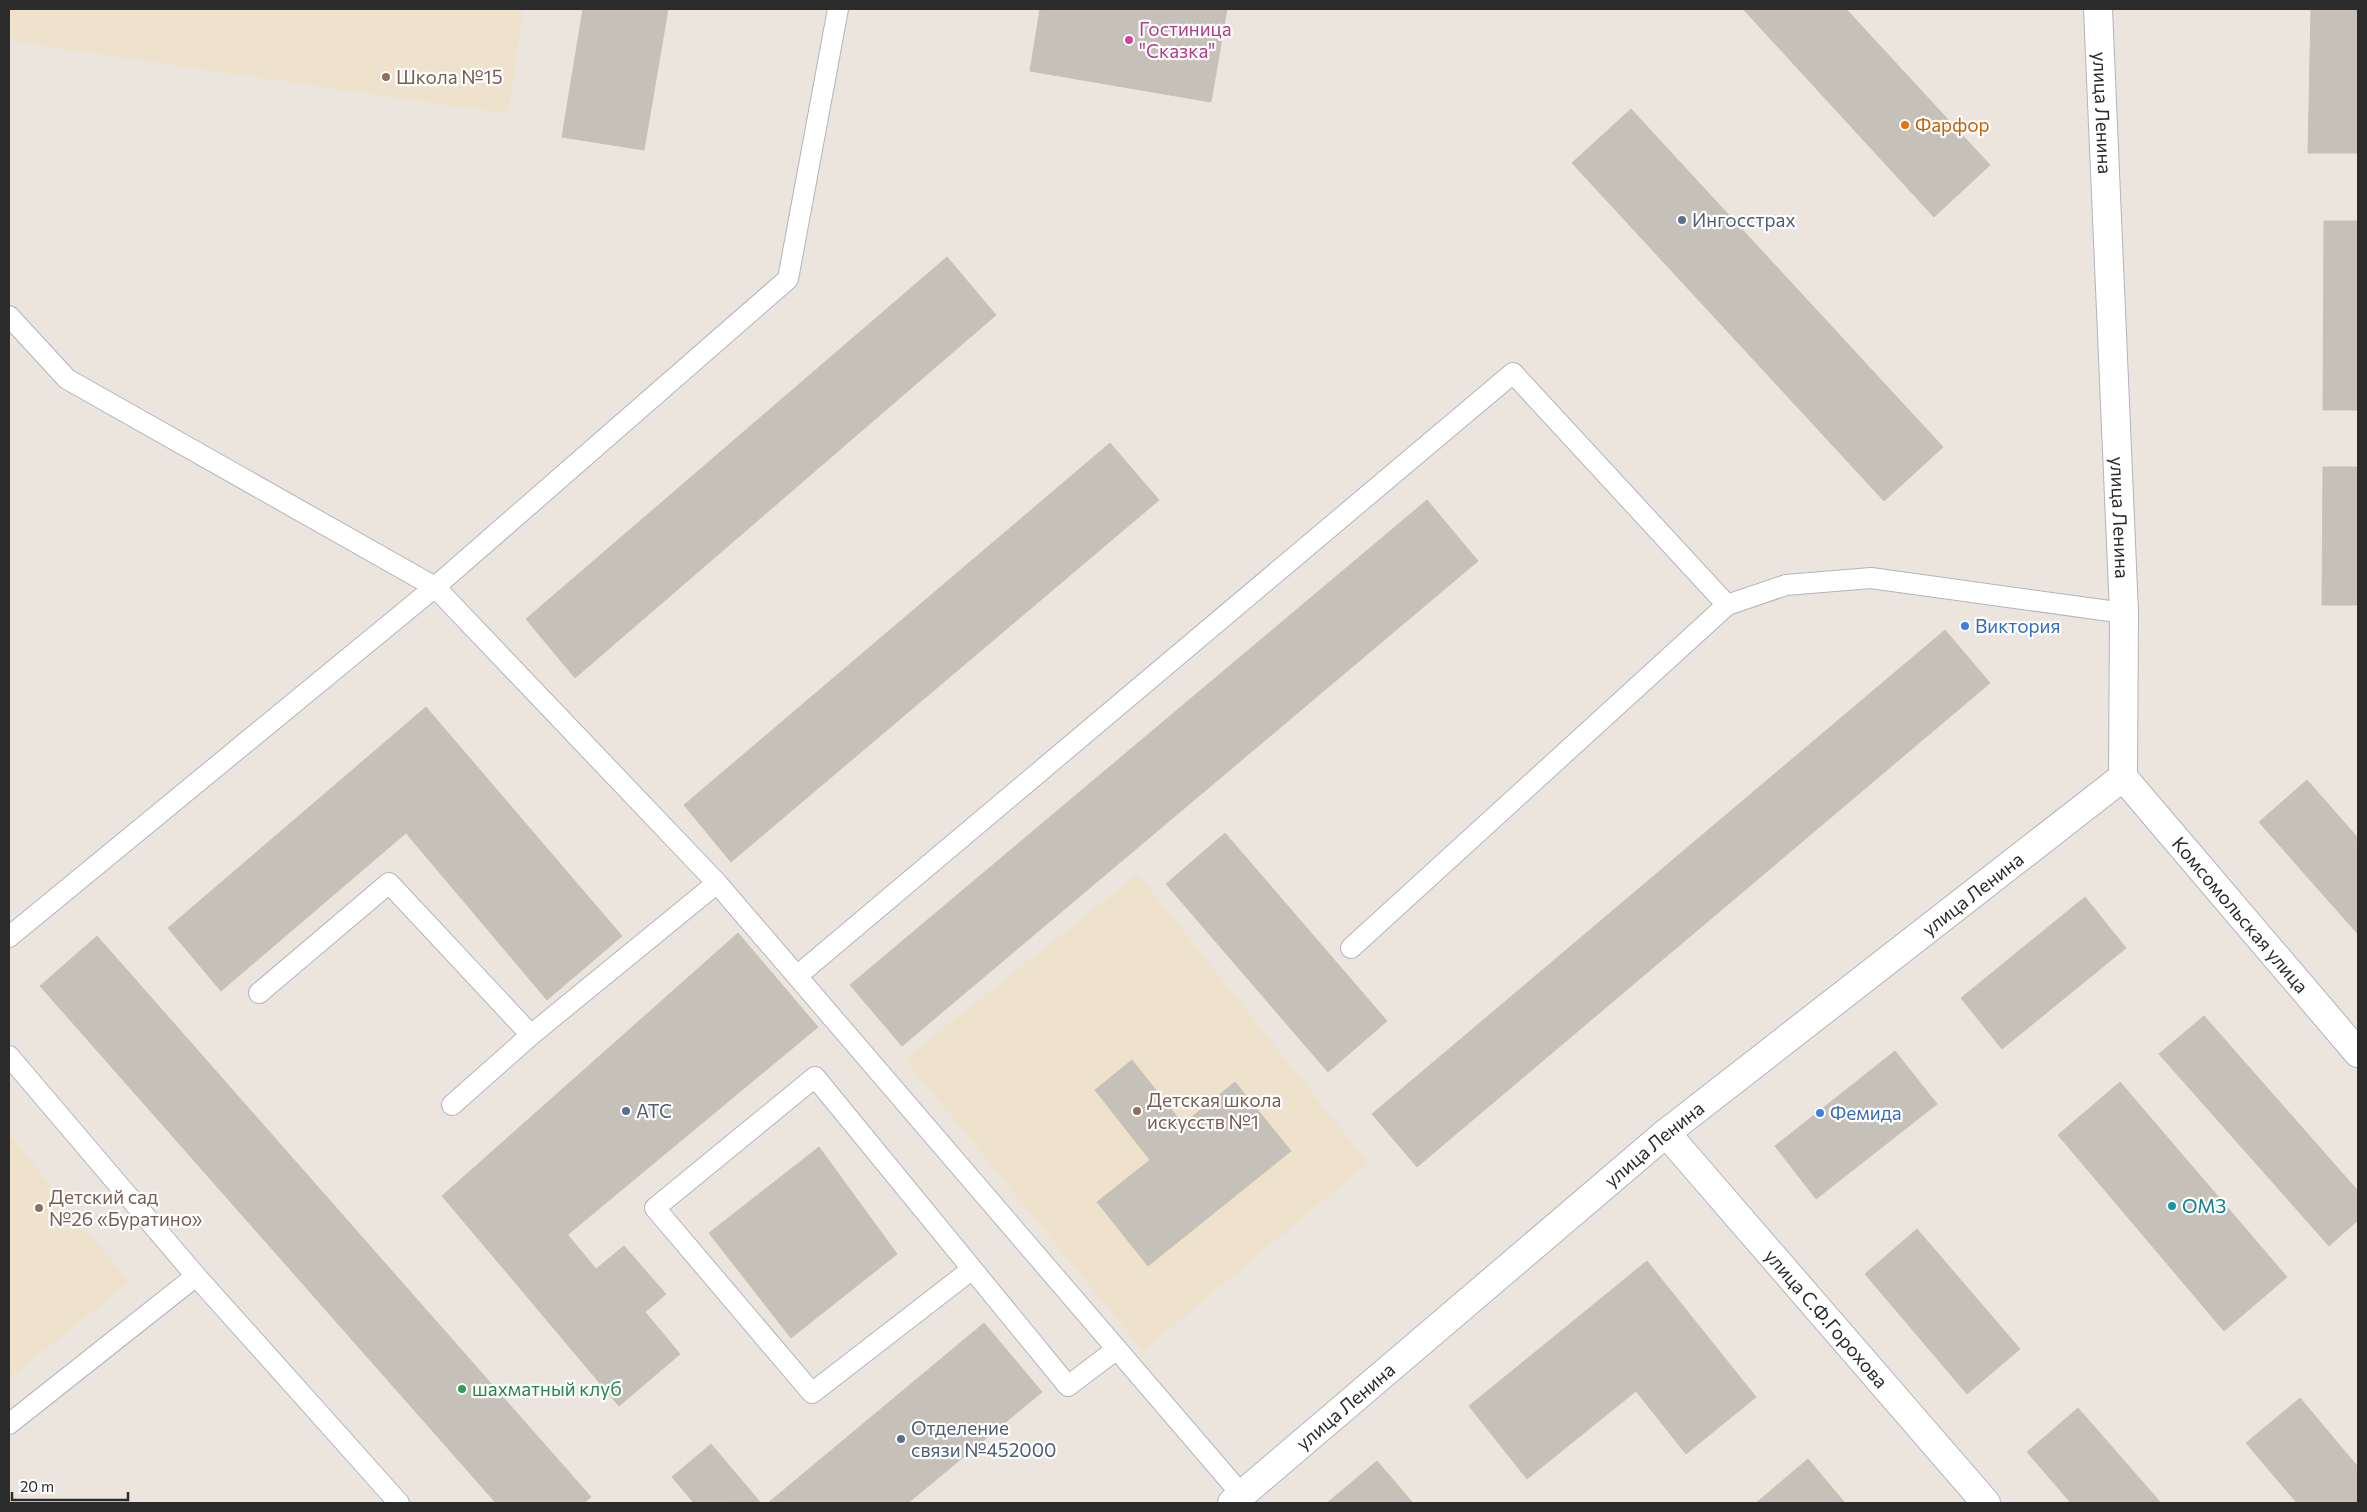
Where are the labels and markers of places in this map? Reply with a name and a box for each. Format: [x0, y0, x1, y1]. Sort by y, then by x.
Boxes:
place label: Гостиница "Сказка" [1139, 17, 1231, 62]
marker: Гостиница "Сказка" [1123, 34, 1135, 46]
place label: Школа №15 [396, 65, 503, 88]
marker: Школа №15 [380, 71, 392, 83]
place label: Фарфор [1915, 113, 1990, 136]
marker: Фарфор [1899, 119, 1911, 131]
place label: Ингосстрах [1692, 208, 1796, 231]
marker: Ингосстрах [1676, 214, 1688, 226]
place label: Виктория [1975, 614, 2060, 637]
marker: Виктория [1959, 620, 1971, 632]
place label: Детская школа искусств №1 [1147, 1088, 1281, 1133]
place label: АТС [636, 1099, 672, 1122]
place label: Фемида [1830, 1101, 1902, 1124]
marker: АТС [620, 1105, 632, 1117]
marker: Детская школа искусств №1 [1131, 1105, 1143, 1117]
marker: Фемида [1814, 1107, 1826, 1119]
place label: Детский сад №26 «Буратино» [49, 1185, 203, 1230]
place label: ОМЗ [2182, 1194, 2226, 1217]
marker: ОМЗ [2166, 1200, 2178, 1212]
marker: Детский сад №26 «Буратино» [33, 1202, 45, 1214]
place label: шахматный клуб [472, 1377, 622, 1400]
marker: шахматный клуб [456, 1383, 468, 1395]
place label: Отделение связи №452000 [911, 1416, 1056, 1461]
marker: Отделение связи №452000 [895, 1433, 907, 1445]

